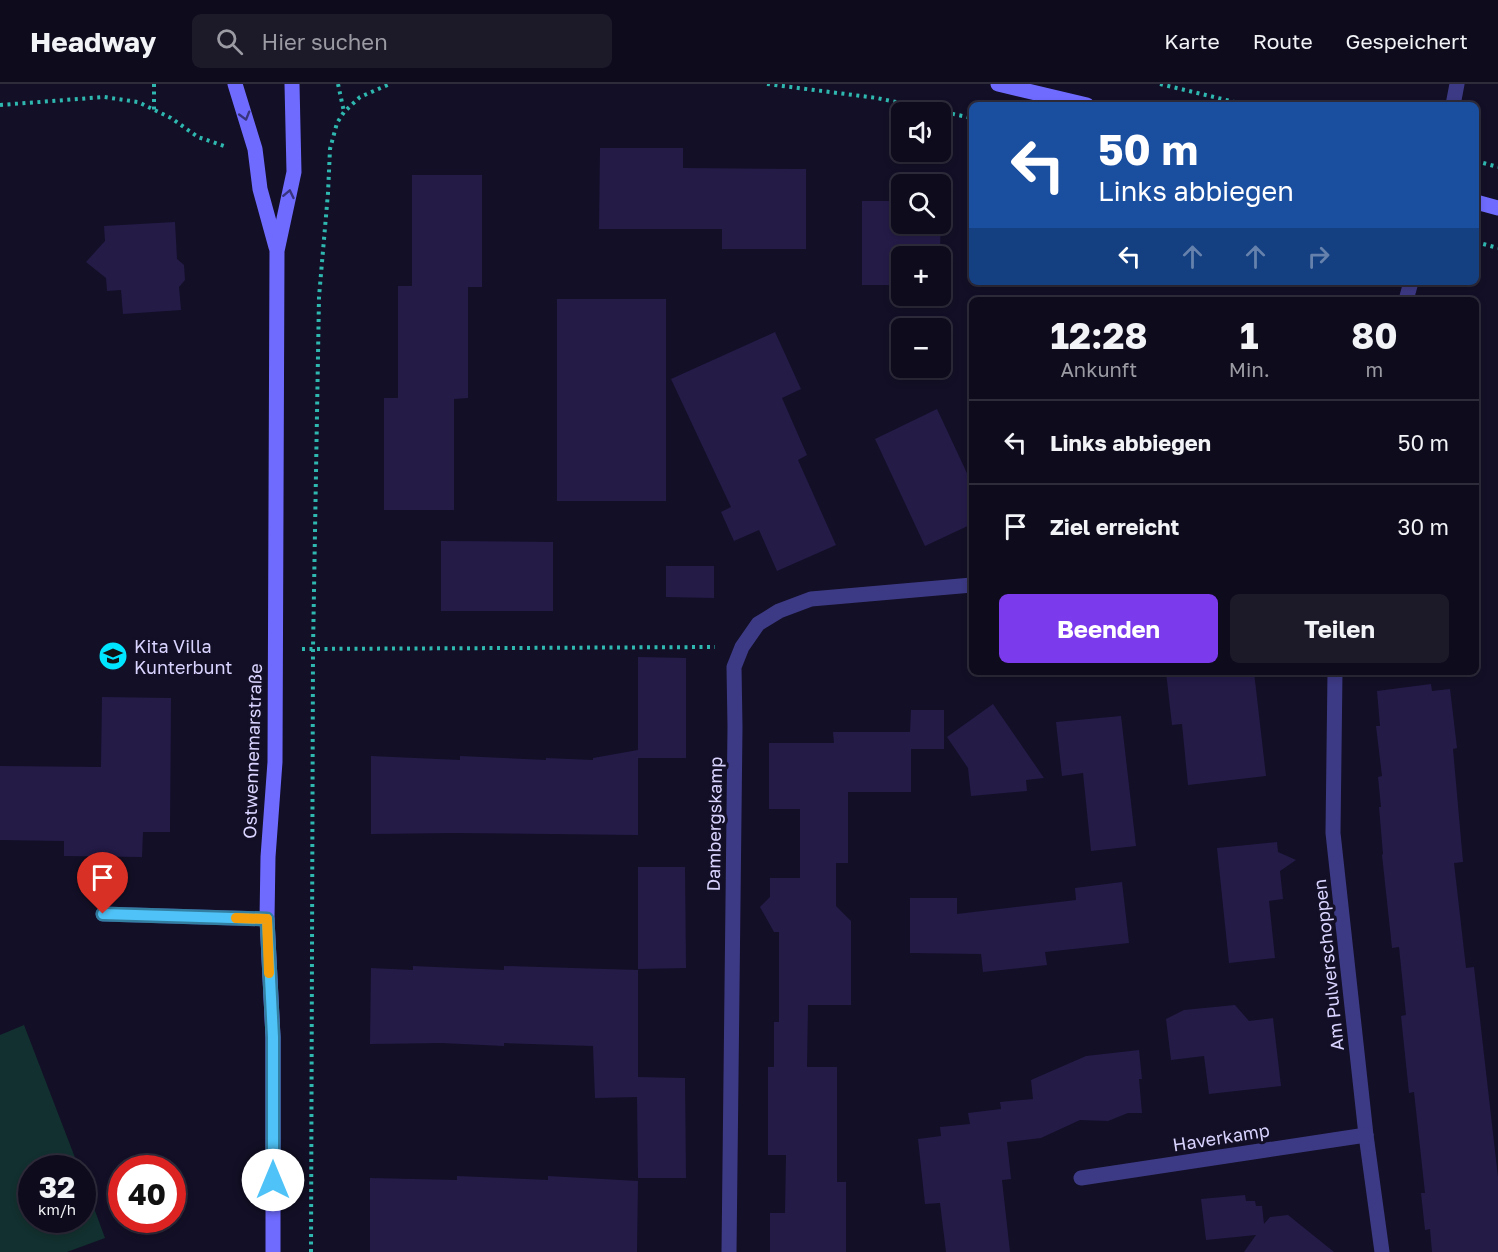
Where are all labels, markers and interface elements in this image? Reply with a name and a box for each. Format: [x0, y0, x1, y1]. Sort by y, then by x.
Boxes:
search box [192, 14, 612, 68]
text: Headway [30, 25, 156, 58]
icon: search [213, 25, 246, 58]
text: Hier suchen [261, 28, 388, 55]
text: Karte [1164, 28, 1220, 54]
text: Route [1253, 28, 1313, 54]
text: Gespeichert [1346, 28, 1468, 54]
map controls [891, 102, 951, 378]
button: sound [891, 102, 951, 162]
one-way arrow [238, 111, 250, 121]
text: 50 m [1098, 124, 1198, 174]
icon: left [999, 126, 1077, 204]
button: search [891, 174, 951, 234]
text: Links abbiegen [1098, 175, 1294, 207]
one-way arrow [282, 189, 295, 199]
icon: left [1113, 240, 1146, 273]
icon: ahead [1176, 240, 1209, 273]
icon: ahead [1239, 240, 1272, 273]
icon: right [1302, 240, 1335, 273]
button: + [891, 246, 951, 306]
text: 12:28 [1050, 314, 1147, 357]
text: 1 [1240, 314, 1259, 357]
text: 80 [1351, 314, 1398, 357]
button: − [891, 318, 951, 378]
text: Ankunft [1060, 357, 1137, 381]
text: Min. [1229, 357, 1270, 381]
text: m [1366, 357, 1383, 381]
icon: left [999, 426, 1032, 459]
text: Links abbiegen [1050, 429, 1211, 456]
text: 50 m [1398, 429, 1449, 456]
icon: arrive [999, 510, 1032, 543]
text: Ziel erreicht [1050, 513, 1179, 540]
text: 30 m [1398, 513, 1449, 540]
button: Beenden [999, 594, 1218, 663]
button: Teilen [1230, 594, 1449, 663]
place label: Kita Villa Kunterbunt [134, 635, 233, 678]
school or university icon: Kita Villa Kunterbunt [97, 640, 129, 672]
street label: Ostwennemarstraße [238, 663, 266, 839]
street label: Dambergskamp [702, 756, 726, 892]
pin [77, 852, 128, 914]
icon: arrive [86, 861, 119, 894]
street label: Am Pulverschoppen [1308, 878, 1348, 1052]
street label: Haverkamp [1171, 1118, 1271, 1156]
position arrow [241, 1148, 305, 1212]
speed limit sign: 40 [108, 1155, 186, 1233]
text: 32 [39, 1169, 75, 1205]
text: km/h [38, 1200, 76, 1218]

